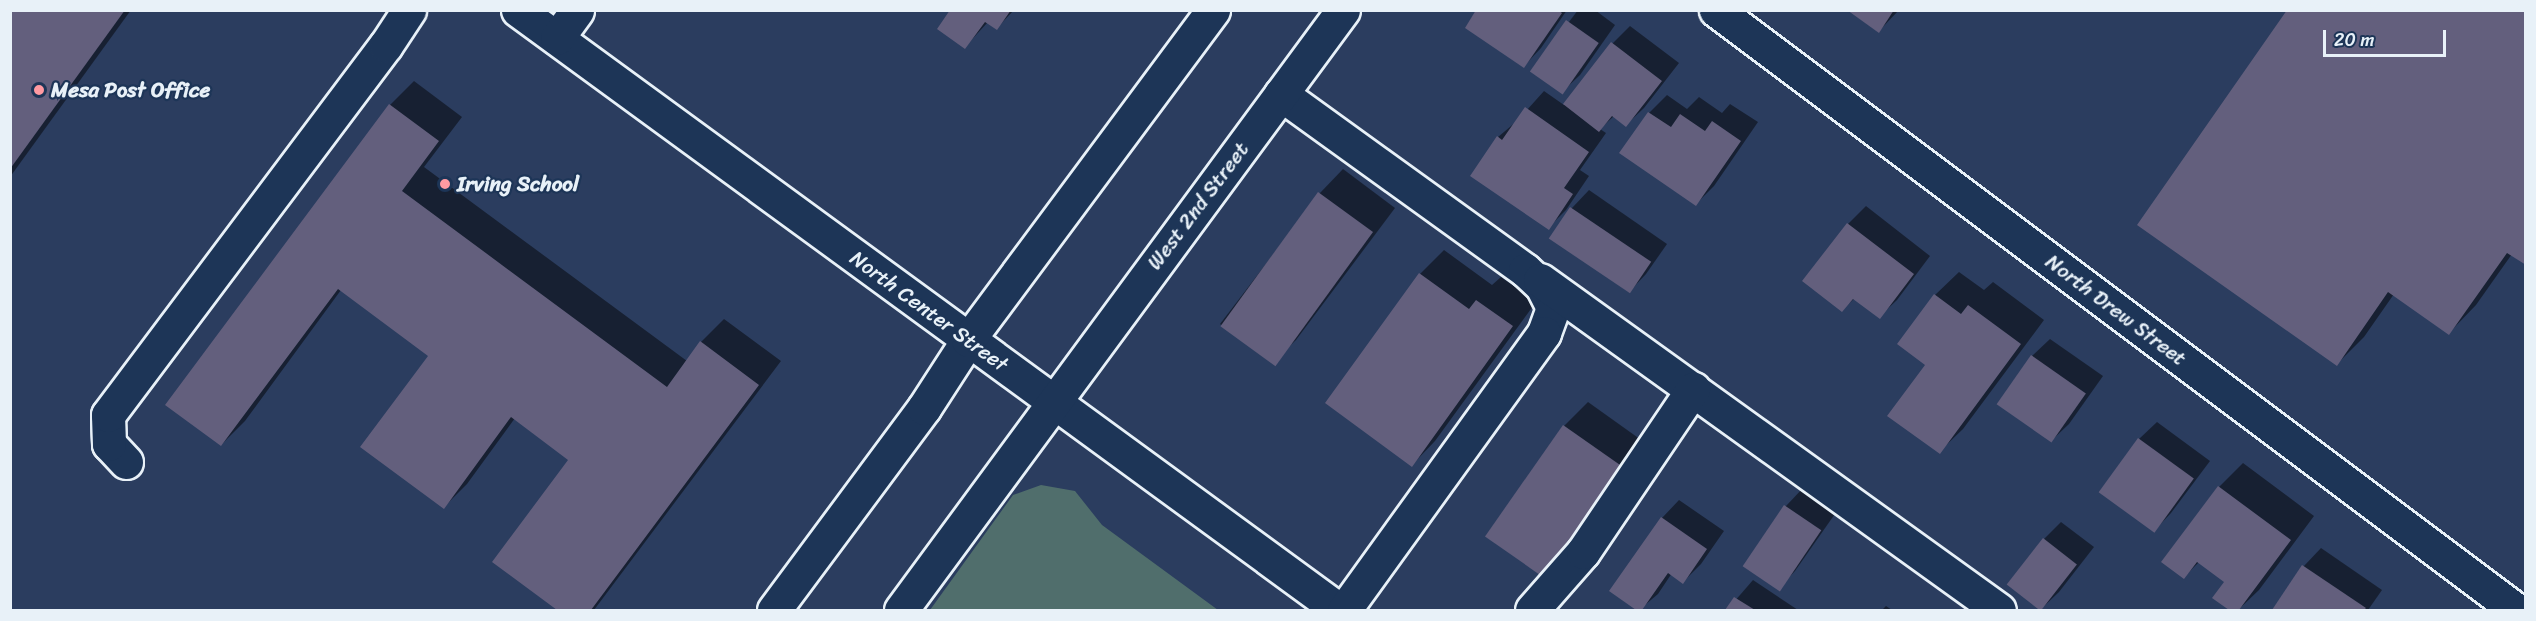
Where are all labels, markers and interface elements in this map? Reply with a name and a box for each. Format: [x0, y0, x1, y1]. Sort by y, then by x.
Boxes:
scale bar [2326, 18, 2449, 56]
text: 20 m [2334, 24, 2374, 56]
place label: Mesa Post Office [51, 77, 212, 103]
marker: Mesa Post Office [32, 83, 46, 97]
street label: West 2nd Street [1142, 138, 1254, 274]
place label: Irving School [457, 171, 579, 197]
marker: Irving School [438, 177, 452, 191]
street label: North Center Street [845, 245, 1013, 377]
street label: North Drew Street [2040, 248, 2192, 372]

